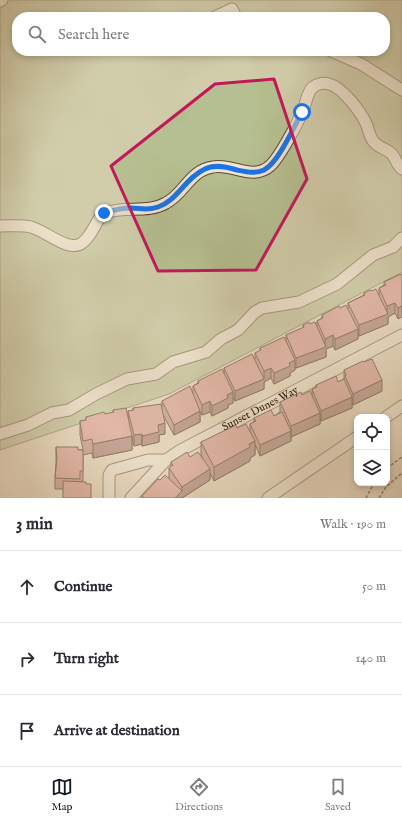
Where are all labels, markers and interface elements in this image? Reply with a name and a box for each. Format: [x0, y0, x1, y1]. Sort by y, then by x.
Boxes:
search box [12, 12, 390, 56]
icon: search [26, 23, 48, 45]
text: Search here [58, 25, 129, 44]
route start [293, 103, 311, 121]
route end [95, 204, 113, 222]
street label: Sunset Dunes Way [220, 383, 301, 434]
map controls [354, 414, 390, 486]
button: locate [354, 414, 390, 450]
button: layers [354, 450, 390, 486]
text: 3 min [16, 514, 53, 535]
text: Walk · 190 m [320, 516, 386, 533]
icon: ahead [16, 576, 38, 598]
text: Continue [54, 577, 112, 596]
text: 50 m [362, 578, 386, 595]
icon: right [16, 648, 38, 670]
text: Turn right [54, 649, 119, 668]
text: 140 m [356, 650, 386, 667]
icon: arrive [16, 720, 38, 742]
text: Arrive at destination [54, 721, 180, 740]
tab: Map [51, 776, 73, 814]
tab: Directions [175, 776, 223, 814]
tab: Saved [325, 776, 351, 814]

